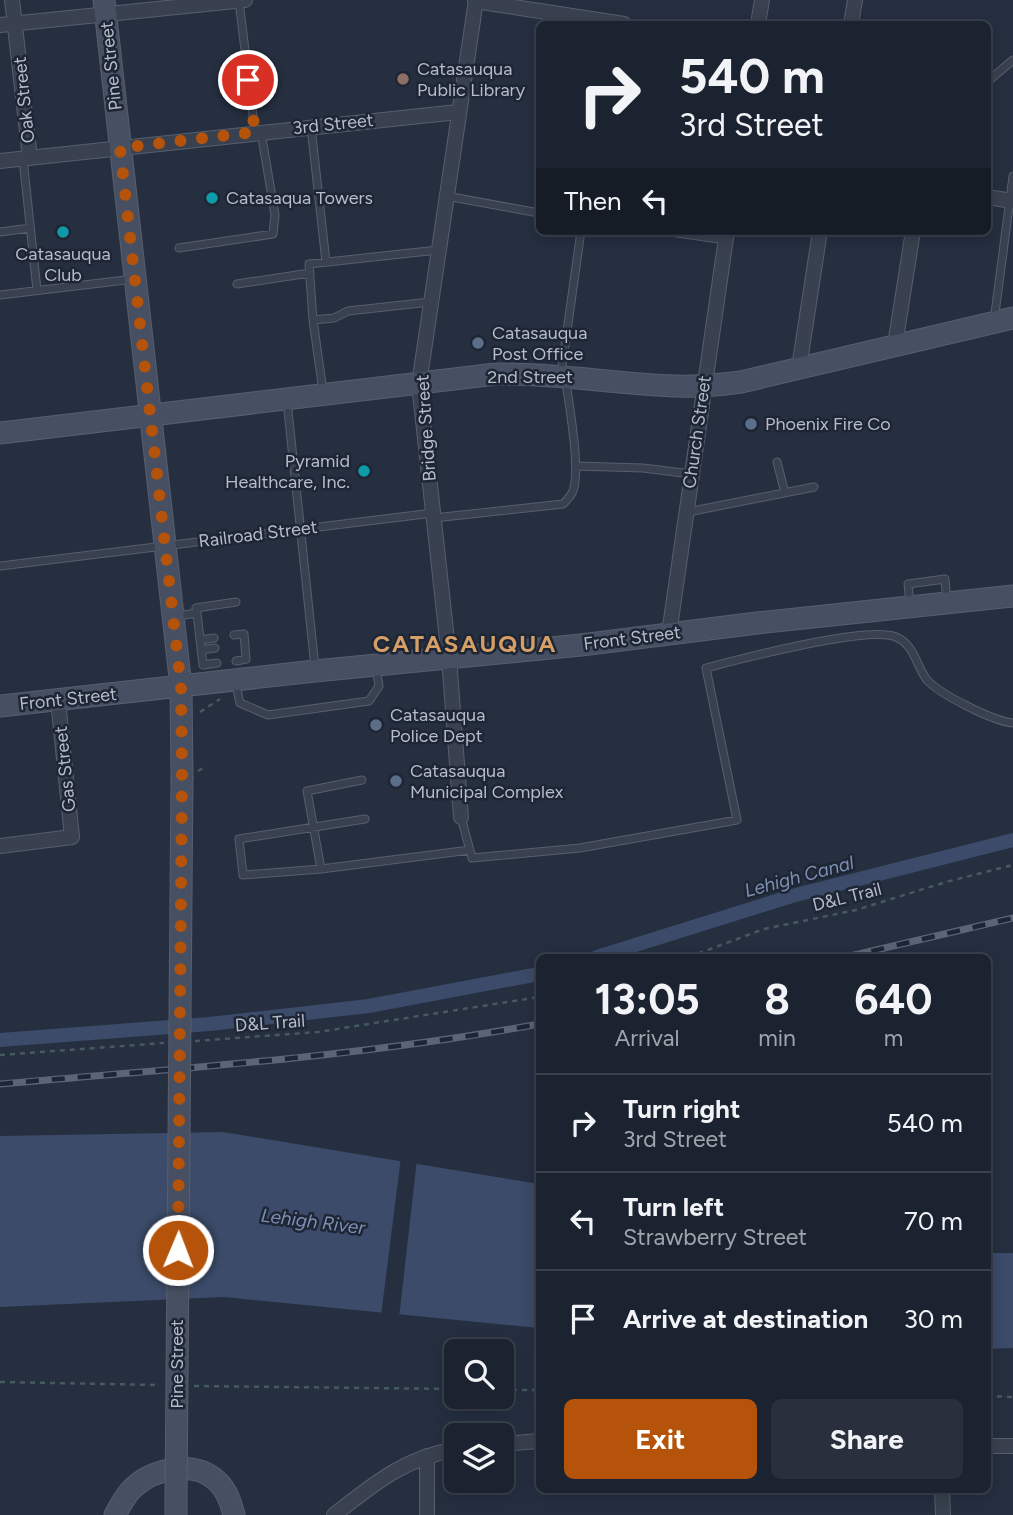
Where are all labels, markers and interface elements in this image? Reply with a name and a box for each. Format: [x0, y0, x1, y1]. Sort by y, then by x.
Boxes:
street label: Pine Street [95, 20, 127, 112]
text: 540 m [679, 46, 825, 105]
icon: right [564, 49, 655, 140]
pin [218, 50, 278, 110]
street label: Oak Street [9, 56, 39, 144]
place label: Catasauqua Public Library [417, 58, 526, 101]
icon: arrive [229, 61, 267, 99]
marker: Catasauqua Public Library [395, 71, 411, 87]
text: 3rd Street [679, 106, 823, 144]
street label: 3rd Street [291, 109, 375, 139]
icon: left [636, 182, 674, 220]
text: Then [564, 185, 622, 217]
place label: Catasaqua Towers [226, 187, 373, 209]
marker: Catasaqua Towers [204, 190, 220, 206]
marker: Catasauqua Club [55, 224, 71, 240]
place label: Catasauqua Club [15, 243, 111, 286]
place label: Catasauqua Post Office [492, 322, 587, 365]
marker: Catasauqua Post Office [470, 335, 486, 351]
street label: 2nd Street [487, 366, 573, 388]
street label: Bridge Street [411, 374, 441, 482]
street label: Church Street [678, 374, 716, 490]
place label: Phoenix Fire Co [765, 413, 891, 435]
marker: Phoenix Fire Co [743, 416, 759, 432]
place label: Pyramid Healthcare, Inc. [225, 450, 350, 493]
marker: Pyramid Healthcare, Inc. [356, 463, 372, 479]
street label: Railroad Street [197, 516, 319, 552]
street label: Front Street [582, 621, 682, 655]
district label: CATASAUQUA [373, 629, 557, 658]
street label: Front Street [18, 683, 118, 715]
place label: Catasauqua Police Dept [390, 704, 485, 747]
marker: Catasauqua Police Dept [368, 717, 384, 733]
street label: Gas Street [50, 725, 80, 813]
place label: Catasauqua Municipal Complex [410, 760, 564, 803]
marker: Catasauqua Municipal Complex [388, 773, 404, 789]
water label: Lehigh Canal [742, 851, 857, 902]
street label: D&L Trail [810, 878, 884, 916]
text: 13:05 [594, 974, 700, 1025]
text: 8 [764, 974, 790, 1025]
text: 640 [854, 974, 933, 1025]
street label: D&L Trail [234, 1010, 306, 1036]
text: Arrival [615, 1024, 680, 1052]
text: min [758, 1024, 796, 1052]
text: m [884, 1024, 903, 1052]
text: Turn right [623, 1093, 740, 1125]
icon: right [564, 1104, 602, 1142]
text: 540 m [887, 1107, 963, 1139]
text: 3rd Street [623, 1125, 727, 1153]
text: Turn left [623, 1191, 724, 1223]
icon: left [564, 1202, 602, 1240]
water label: Lehigh River [260, 1204, 367, 1239]
text: 70 m [904, 1205, 963, 1237]
position arrow [141, 1213, 215, 1287]
text: Strawberry Street [623, 1223, 807, 1251]
icon: arrive [564, 1300, 602, 1338]
text: Arrive at destination [623, 1303, 868, 1335]
text: 30 m [904, 1303, 963, 1335]
street label: Pine Street [166, 1319, 188, 1409]
map controls [444, 1339, 514, 1493]
button: search [444, 1339, 514, 1409]
button: Exit [564, 1399, 757, 1479]
button: Share [771, 1399, 963, 1479]
button: layers [444, 1423, 514, 1493]

